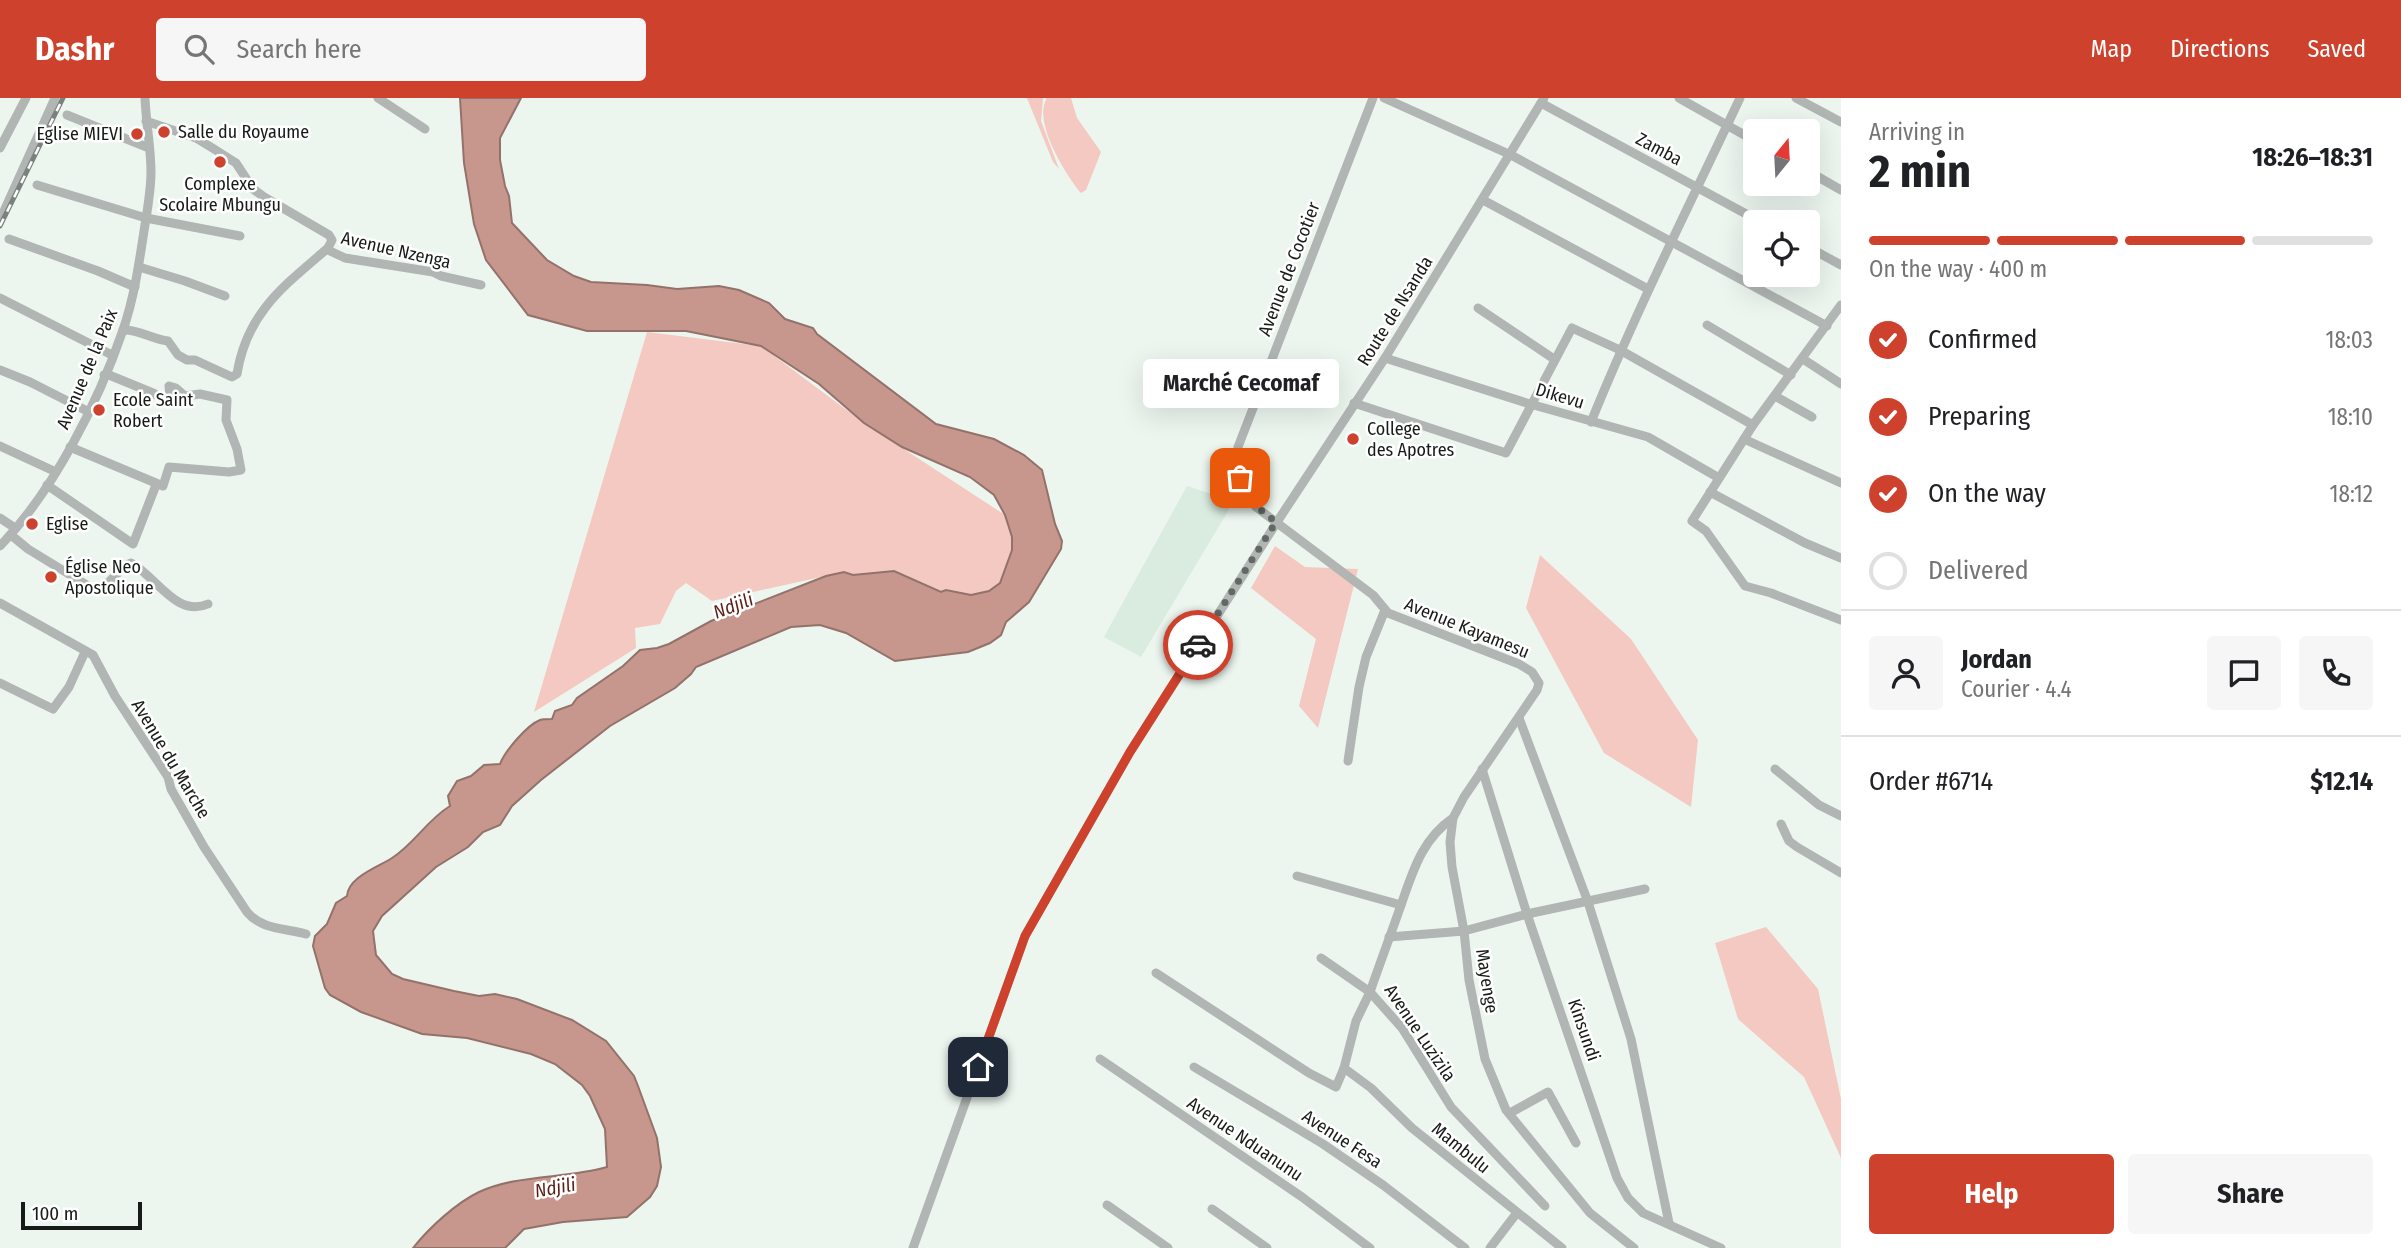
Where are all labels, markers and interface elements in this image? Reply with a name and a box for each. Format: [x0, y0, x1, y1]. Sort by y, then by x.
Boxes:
search box [156, 18, 646, 81]
text: Dashr [35, 29, 114, 69]
icon: search [180, 30, 218, 68]
text: Search here [236, 34, 362, 65]
text: Map [2091, 35, 2132, 63]
text: Directions [2170, 35, 2269, 63]
text: Saved [2307, 35, 2366, 63]
text: Arriving in [1869, 118, 1965, 146]
north arrow [1743, 119, 1820, 196]
map controls [1743, 119, 1820, 287]
place label: Salle du Royaume [178, 121, 309, 143]
place label: Eglise MIEVI [37, 123, 123, 145]
marker: Salle du Royaume [156, 124, 172, 140]
marker: Eglise MIEVI [129, 126, 145, 142]
street label: Zamba [1632, 128, 1686, 170]
text: 18:26–18:31 [2252, 142, 2373, 173]
text: 2 min [1869, 144, 1971, 199]
marker: Complexe Scolaire Mbungu [212, 154, 228, 170]
place label: Complexe Scolaire Mbungu [159, 173, 281, 216]
street label: Avenue de Cocotier [1253, 198, 1325, 339]
button: locate [1743, 210, 1820, 287]
street label: Avenue Nzenga [339, 227, 453, 273]
street label: Route de Nsanda [1352, 252, 1438, 370]
text: On the way · 400 m [1869, 255, 2047, 283]
street label: Avenue de la Paix [52, 305, 122, 432]
icon: check [1869, 321, 1907, 359]
text: Confirmed [1928, 324, 2038, 355]
text: 18:03 [2326, 326, 2373, 354]
callout: Marché Cecomaf [1142, 359, 1338, 408]
text: Marché Cecomaf [1163, 369, 1319, 397]
street label: Dikevu [1533, 378, 1587, 414]
place label: Ecole Saint Robert [113, 389, 193, 432]
icon: check [1869, 398, 1907, 436]
text: Preparing [1928, 401, 2030, 432]
marker: Ecole Saint Robert [91, 402, 107, 418]
text: 18:10 [2328, 403, 2373, 431]
place label: College des Apotres [1367, 418, 1455, 461]
marker: College des Apotres [1345, 431, 1361, 447]
pin [1210, 448, 1270, 508]
icon: bag [1221, 459, 1259, 497]
icon: check [1869, 475, 1907, 513]
text: On the way [1928, 478, 2046, 509]
text: 18:12 [2329, 480, 2373, 508]
place label: Eglise [46, 513, 89, 535]
marker: Eglise [24, 516, 40, 532]
place label: Église Neo Apostolique [65, 555, 154, 599]
text: Delivered [1928, 555, 2029, 586]
marker: Église Neo Apostolique [43, 569, 59, 585]
water label: Ndjili [710, 587, 757, 624]
street label: Avenue Kayamesu [1401, 593, 1533, 663]
courier [1163, 610, 1233, 680]
icon: car [1179, 626, 1217, 664]
button: person [1869, 636, 1943, 710]
button: chat [2207, 636, 2281, 710]
button: phone [2299, 636, 2373, 710]
text: Jordan [1961, 644, 2032, 675]
text: Courier · 4.4 [1961, 675, 2072, 703]
street label: Avenue du Marche [127, 695, 215, 823]
text: Order #6714 [1869, 766, 1993, 797]
text: $12.14 [2310, 766, 2373, 797]
street label: Mayenge [1471, 947, 1503, 1015]
street label: Avenue Luzizila [1380, 980, 1461, 1086]
street label: Kinsundi [1563, 996, 1605, 1064]
pin [948, 1037, 1008, 1097]
icon: home [959, 1048, 997, 1086]
street label: Avenue Nduanunu [1183, 1092, 1307, 1186]
street label: Avenue Fesa [1298, 1105, 1386, 1173]
street label: Mambulu [1427, 1118, 1495, 1178]
button: Help [1869, 1154, 2114, 1234]
button: Share [2128, 1154, 2373, 1234]
water label: Ndjili [533, 1173, 577, 1202]
scale bar [21, 1199, 142, 1231]
text: 100 m [32, 1202, 78, 1225]

